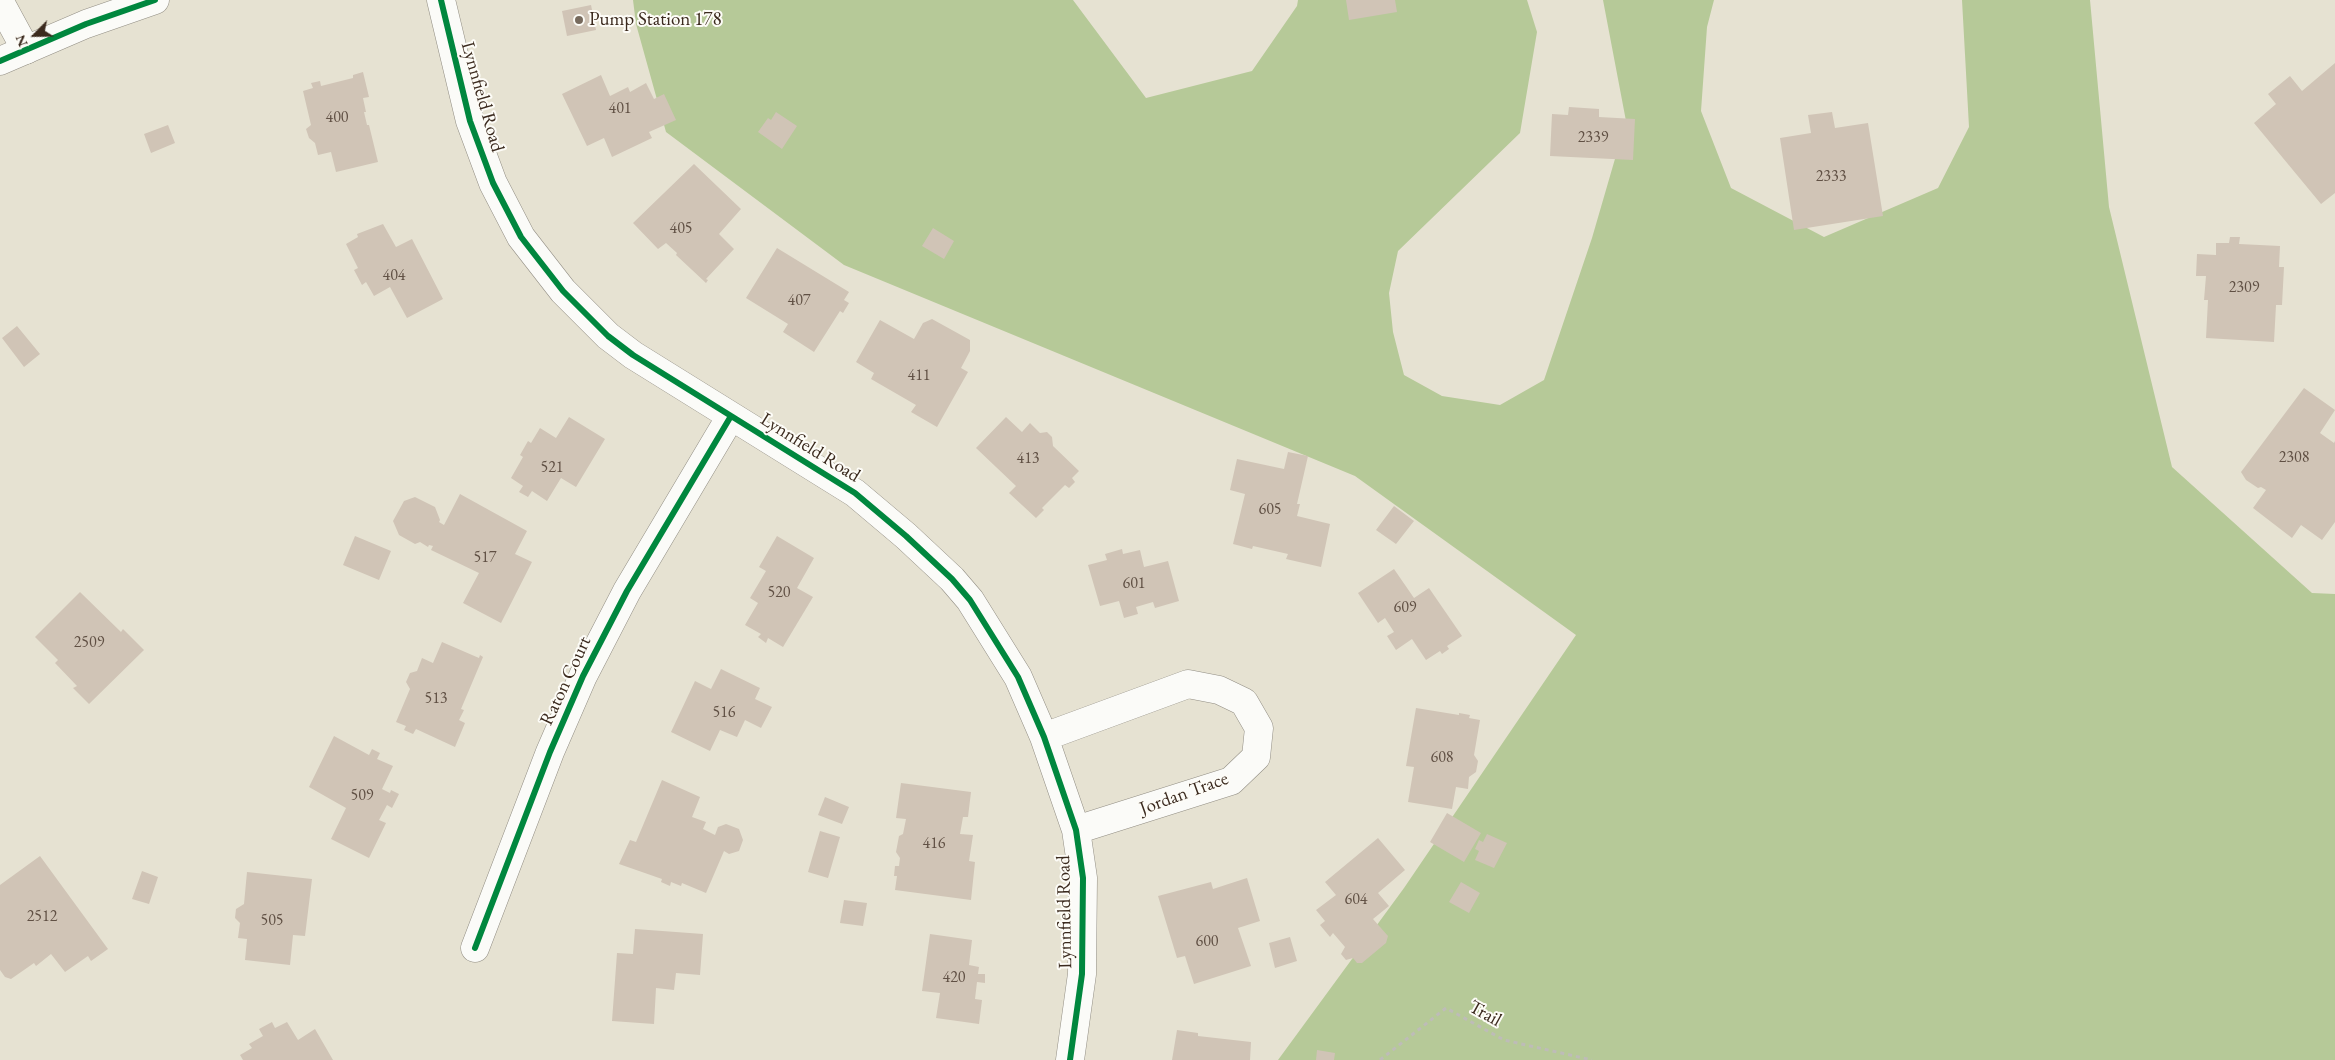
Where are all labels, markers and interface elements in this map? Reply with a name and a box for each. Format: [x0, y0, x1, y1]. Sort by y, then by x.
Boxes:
place label: Pump Station 178 [589, 9, 722, 31]
north arrow [10, 10, 60, 60]
marker: Pump Station 178 [573, 14, 585, 26]
text: N [11, 32, 32, 50]
street label: Lynnfield Road [455, 39, 509, 155]
house number: 401 [608, 99, 632, 119]
house number: 400 [325, 108, 349, 128]
house number: 2339 [1578, 128, 1608, 148]
house number: 2333 [1816, 167, 1846, 187]
house number: 405 [669, 219, 693, 239]
house number: 404 [382, 266, 406, 286]
house number: 2309 [2229, 278, 2259, 298]
house number: 407 [787, 291, 811, 311]
house number: 411 [907, 366, 931, 386]
street label: Lynnfield Road [756, 408, 864, 488]
house number: 2308 [2279, 448, 2309, 468]
house number: 413 [1016, 449, 1040, 469]
house number: 521 [540, 458, 564, 478]
house number: 605 [1258, 500, 1282, 520]
house number: 517 [473, 548, 497, 568]
house number: 601 [1122, 574, 1146, 594]
house number: 520 [767, 583, 791, 603]
house number: 609 [1393, 598, 1417, 618]
house number: 2509 [74, 633, 104, 653]
street label: Raton Court [535, 633, 597, 729]
house number: 513 [424, 689, 448, 709]
house number: 516 [712, 703, 736, 723]
house number: 608 [1430, 748, 1454, 768]
street label: Jordan Trace [1137, 767, 1231, 821]
house number: 509 [350, 786, 374, 806]
house number: 416 [922, 834, 946, 854]
street label: Lynnfield Road [1053, 855, 1077, 969]
house number: 604 [1344, 890, 1368, 910]
house number: 2512 [27, 907, 57, 927]
house number: 505 [260, 911, 284, 931]
house number: 600 [1195, 932, 1219, 952]
house number: 420 [942, 968, 966, 988]
street label: Trail [1465, 996, 1505, 1032]

